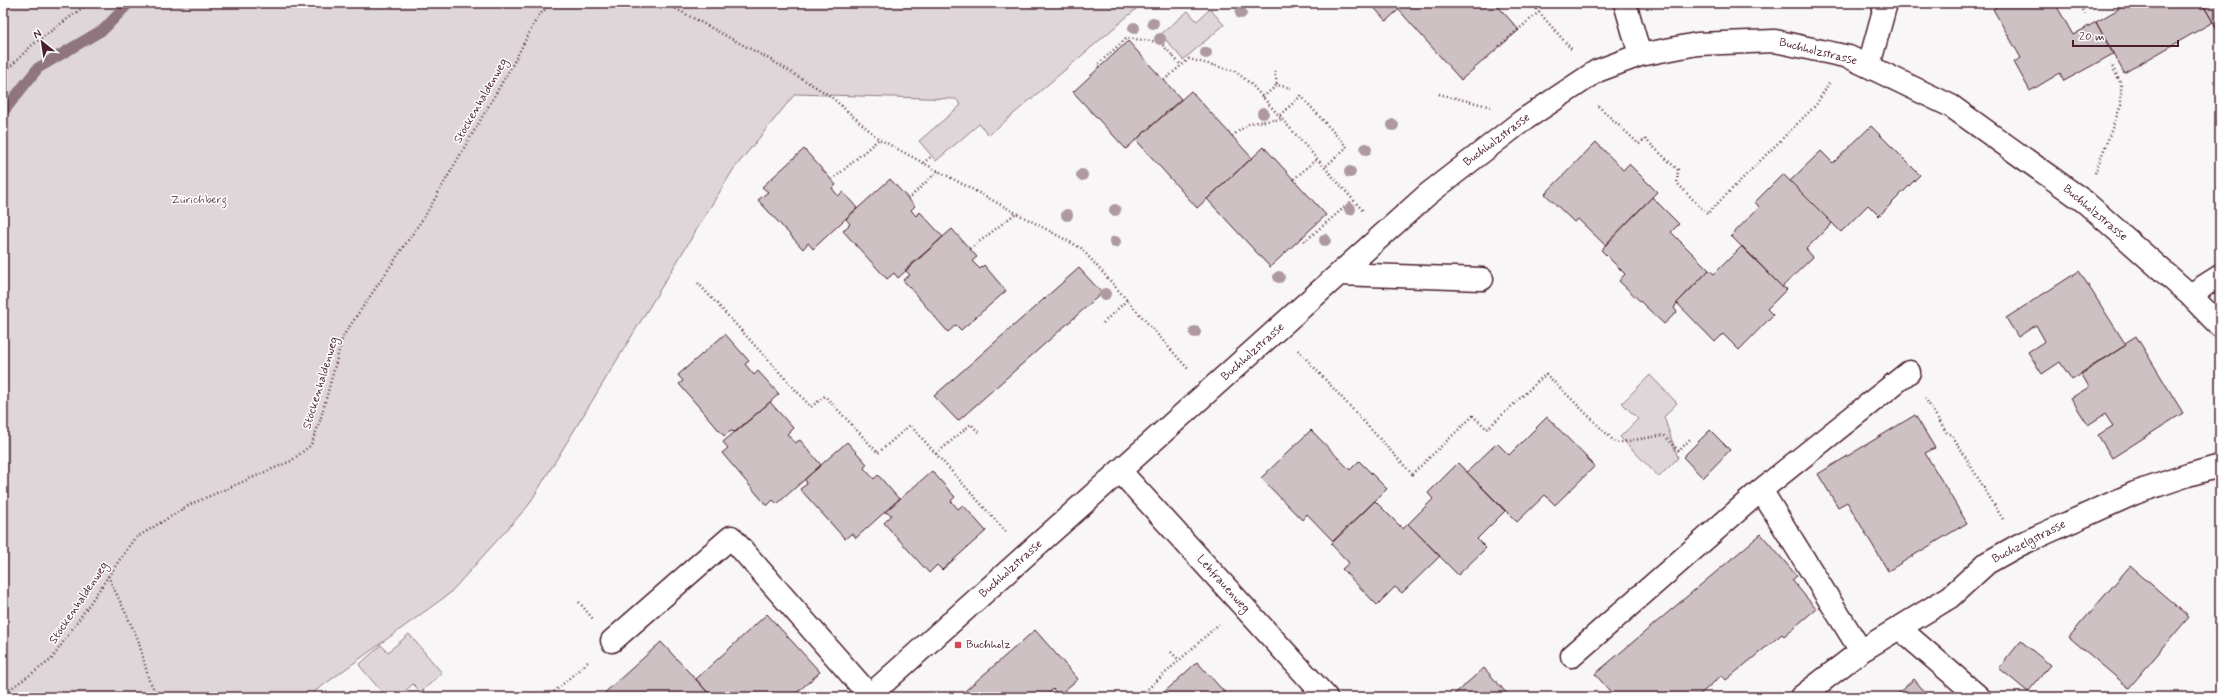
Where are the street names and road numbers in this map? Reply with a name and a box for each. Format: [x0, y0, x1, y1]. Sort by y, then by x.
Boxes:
street label: Buchholzstrasse [1777, 35, 1859, 69]
street label: Stöckenhaldenweg [450, 55, 512, 147]
street label: Buchholzstrasse [1460, 110, 1534, 170]
street label: Buchholzstrasse [2059, 181, 2131, 245]
street label: Buchholzstrasse [1218, 319, 1288, 385]
street label: Stöckenhaldenweg [299, 335, 343, 431]
street label: Buchzelgstrasse [1989, 517, 2069, 567]
street label: Buchholzstrasse [976, 536, 1046, 602]
street label: Lehfrauenweg [1193, 552, 1253, 616]
street label: Stöckenhaldenweg [46, 559, 112, 647]

